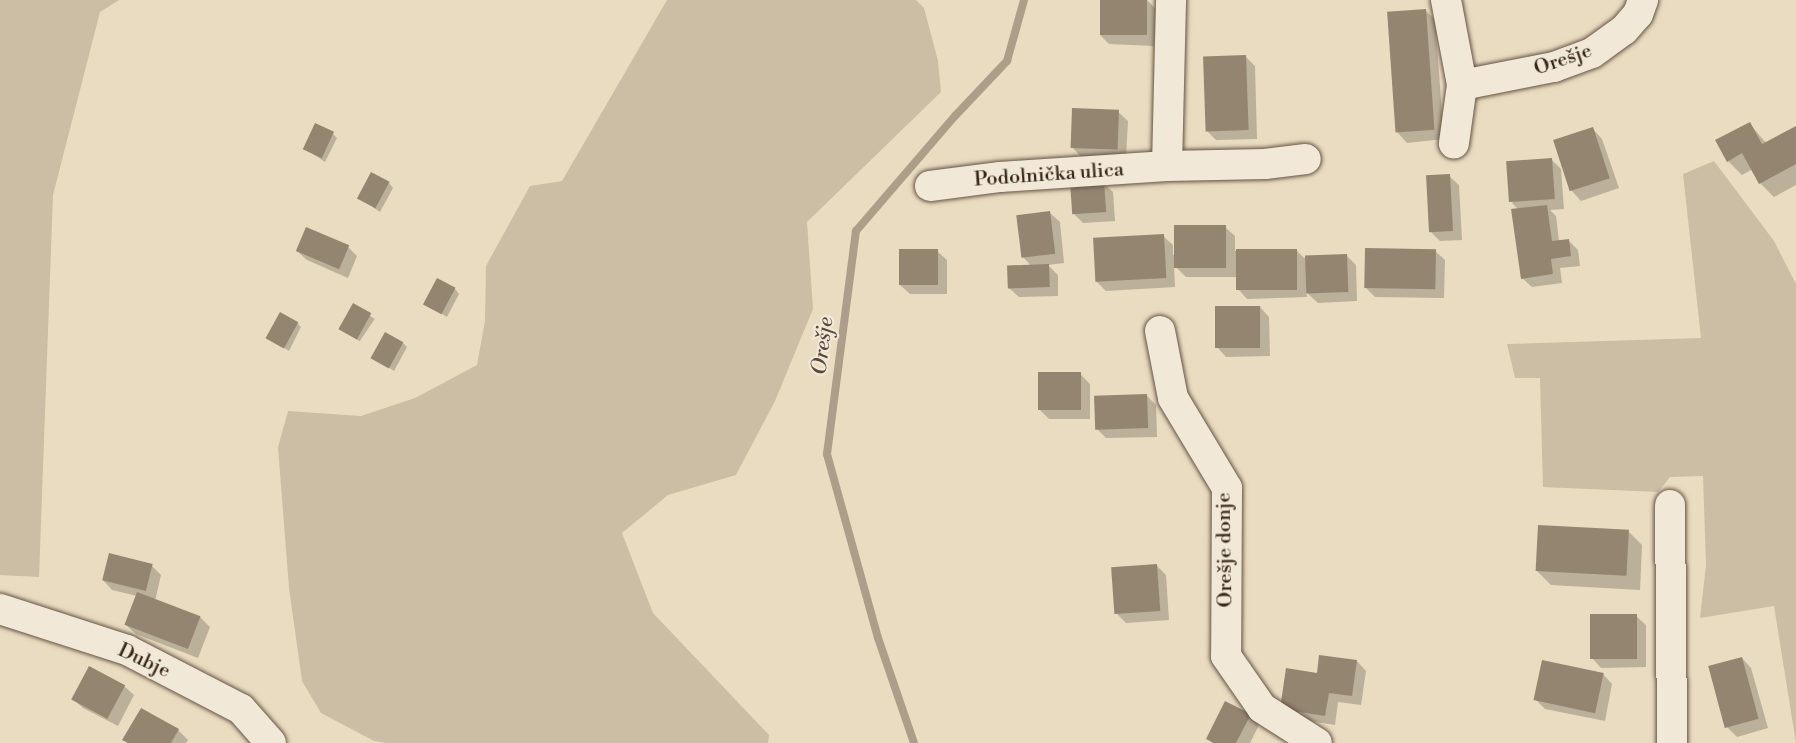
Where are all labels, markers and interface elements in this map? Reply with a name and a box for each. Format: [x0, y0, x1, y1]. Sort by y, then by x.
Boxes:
street label: Orešje [1531, 39, 1595, 81]
street label: Podolnička ulica [973, 158, 1125, 192]
water label: Orešje [807, 316, 839, 376]
street label: Orešje donje [1212, 492, 1238, 608]
street label: Dubje [114, 638, 174, 684]

